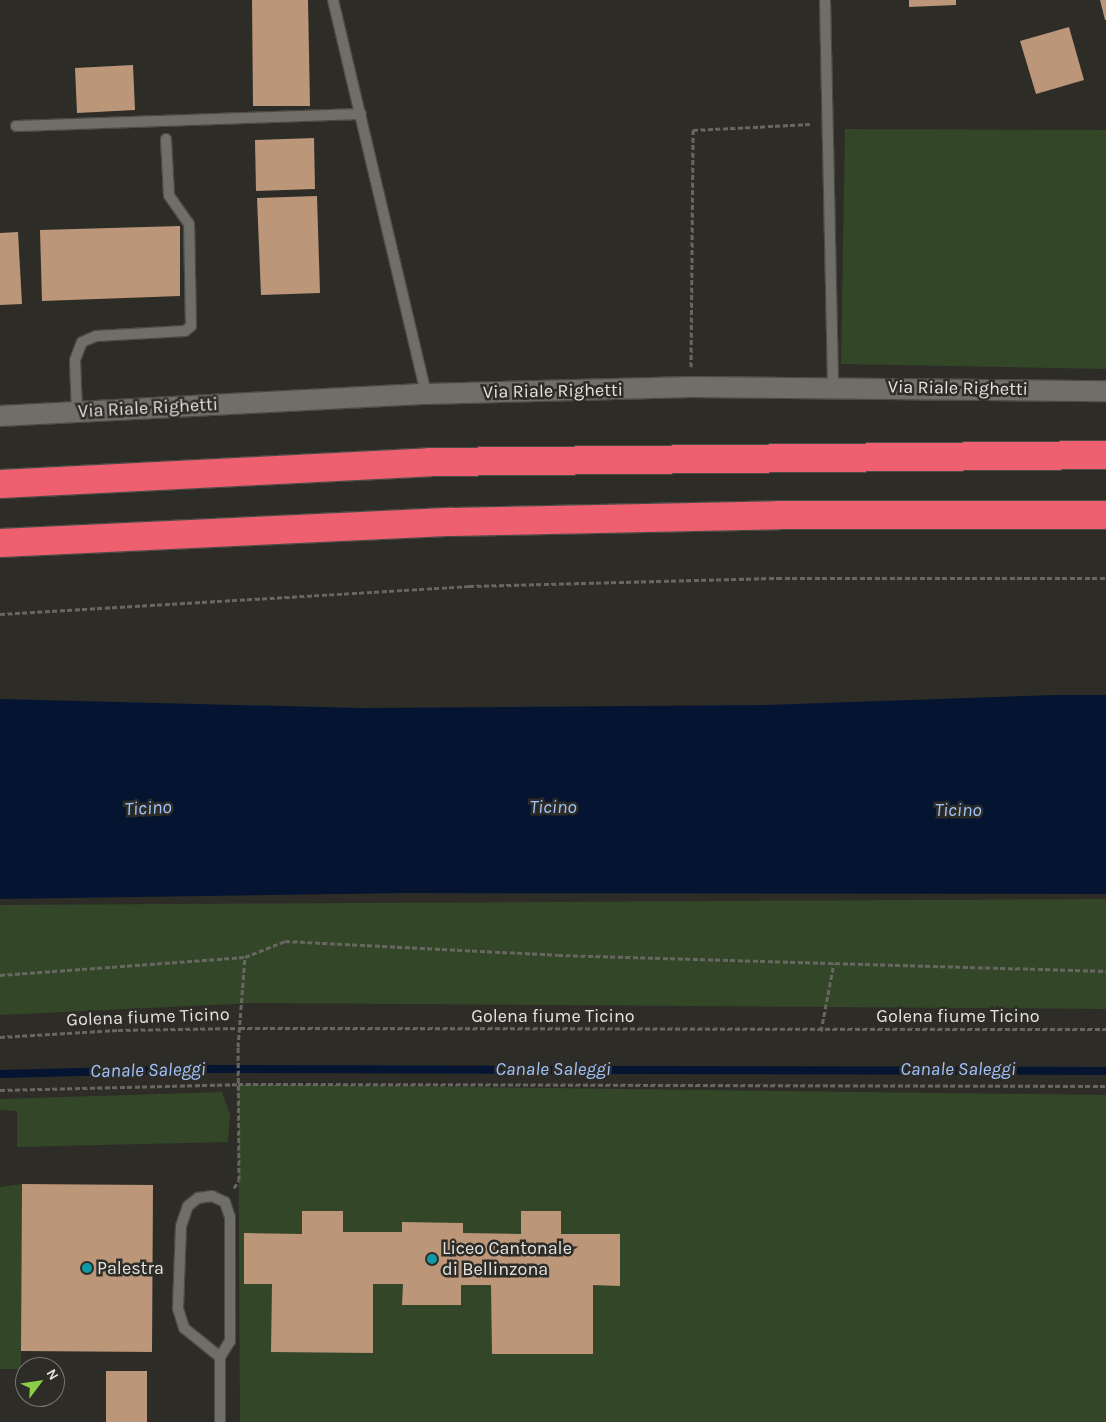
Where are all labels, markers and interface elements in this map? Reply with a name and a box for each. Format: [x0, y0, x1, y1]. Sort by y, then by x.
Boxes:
street label: Via Riale Righetti [888, 376, 1028, 400]
street label: Via Riale Righetti [483, 379, 623, 403]
street label: Via Riale Righetti [77, 394, 219, 422]
water label: Ticino [124, 796, 172, 822]
water label: Ticino [529, 797, 577, 819]
water label: Ticino [934, 800, 982, 822]
street label: Golena fiume Ticino [66, 1003, 230, 1031]
street label: Golena fiume Ticino [471, 1005, 635, 1027]
street label: Golena fiume Ticino [876, 1005, 1040, 1027]
water label: Canale Saleggi [90, 1059, 206, 1083]
water label: Canale Saleggi [495, 1059, 611, 1081]
water label: Canale Saleggi [900, 1059, 1016, 1081]
place label: Liceo Cantonale di Bellinzona [442, 1238, 572, 1280]
marker: Liceo Cantonale di Bellinzona [426, 1253, 438, 1265]
place label: Palestra [97, 1257, 164, 1279]
marker: Palestra [81, 1262, 93, 1274]
north arrow [15, 1357, 65, 1407]
text: N [43, 1366, 62, 1383]

